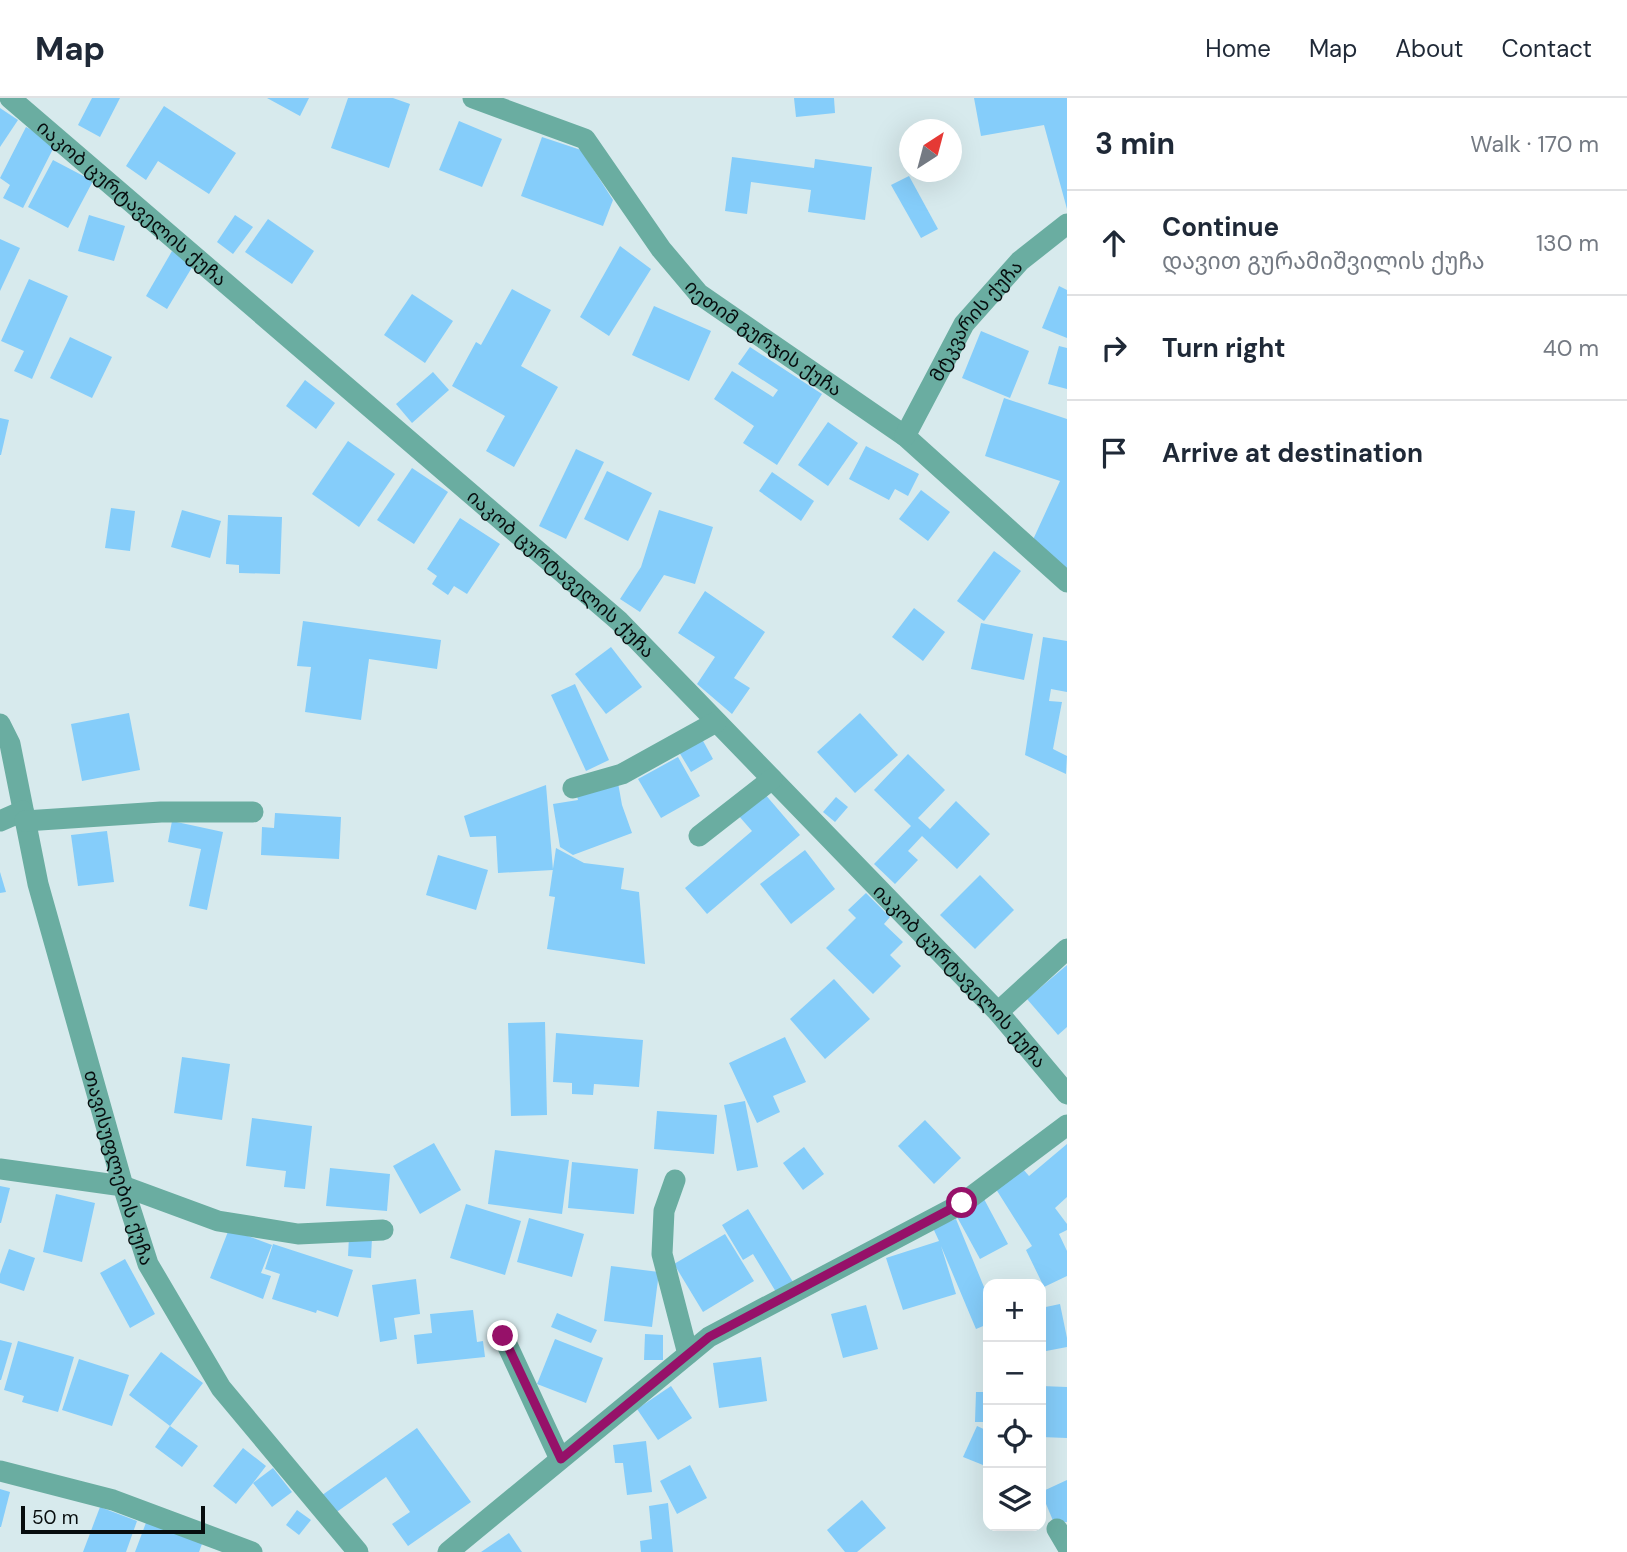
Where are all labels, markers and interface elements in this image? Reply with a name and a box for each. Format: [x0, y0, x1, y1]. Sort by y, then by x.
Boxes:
text: Map [35, 27, 105, 70]
text: Home [1205, 33, 1271, 64]
text: Map [1309, 33, 1357, 64]
text: About [1395, 33, 1464, 64]
text: Contact [1502, 33, 1592, 64]
street label: იაკობ ცურტაველის ქუჩა [32, 115, 232, 292]
north arrow [899, 119, 962, 182]
text: 3 min [1095, 124, 1175, 163]
text: Walk · 170 m [1470, 129, 1599, 159]
text: Continue [1162, 210, 1279, 244]
icon: ahead [1095, 224, 1133, 262]
text: 130 m [1536, 228, 1599, 258]
text: დავით გურამიშვილის ქუჩა [1162, 246, 1485, 276]
street label: მტკვარის ქუჩა [924, 255, 1028, 386]
street label: იეთიმ გურჯის ქუჩა [679, 275, 847, 402]
icon: right [1095, 329, 1133, 367]
text: Turn right [1162, 331, 1286, 365]
text: 40 m [1543, 333, 1599, 363]
icon: arrive [1095, 434, 1133, 472]
text: Arrive at destination [1162, 436, 1423, 470]
street label: იაკობ ცურტაველის ქუჩა [462, 484, 660, 664]
street label: იაკობ ცურტაველის ქუჩა [868, 879, 1052, 1073]
street label: თავისუფლების ქუჩა [78, 1067, 160, 1268]
route start [946, 1187, 977, 1218]
map controls [983, 1279, 1046, 1531]
button: + [983, 1279, 1046, 1342]
route end [487, 1320, 518, 1351]
button: − [983, 1342, 1046, 1405]
button: locate [983, 1405, 1046, 1468]
button: layers [983, 1468, 1046, 1531]
scale bar [21, 1503, 205, 1535]
text: 50 m [32, 1505, 79, 1530]

